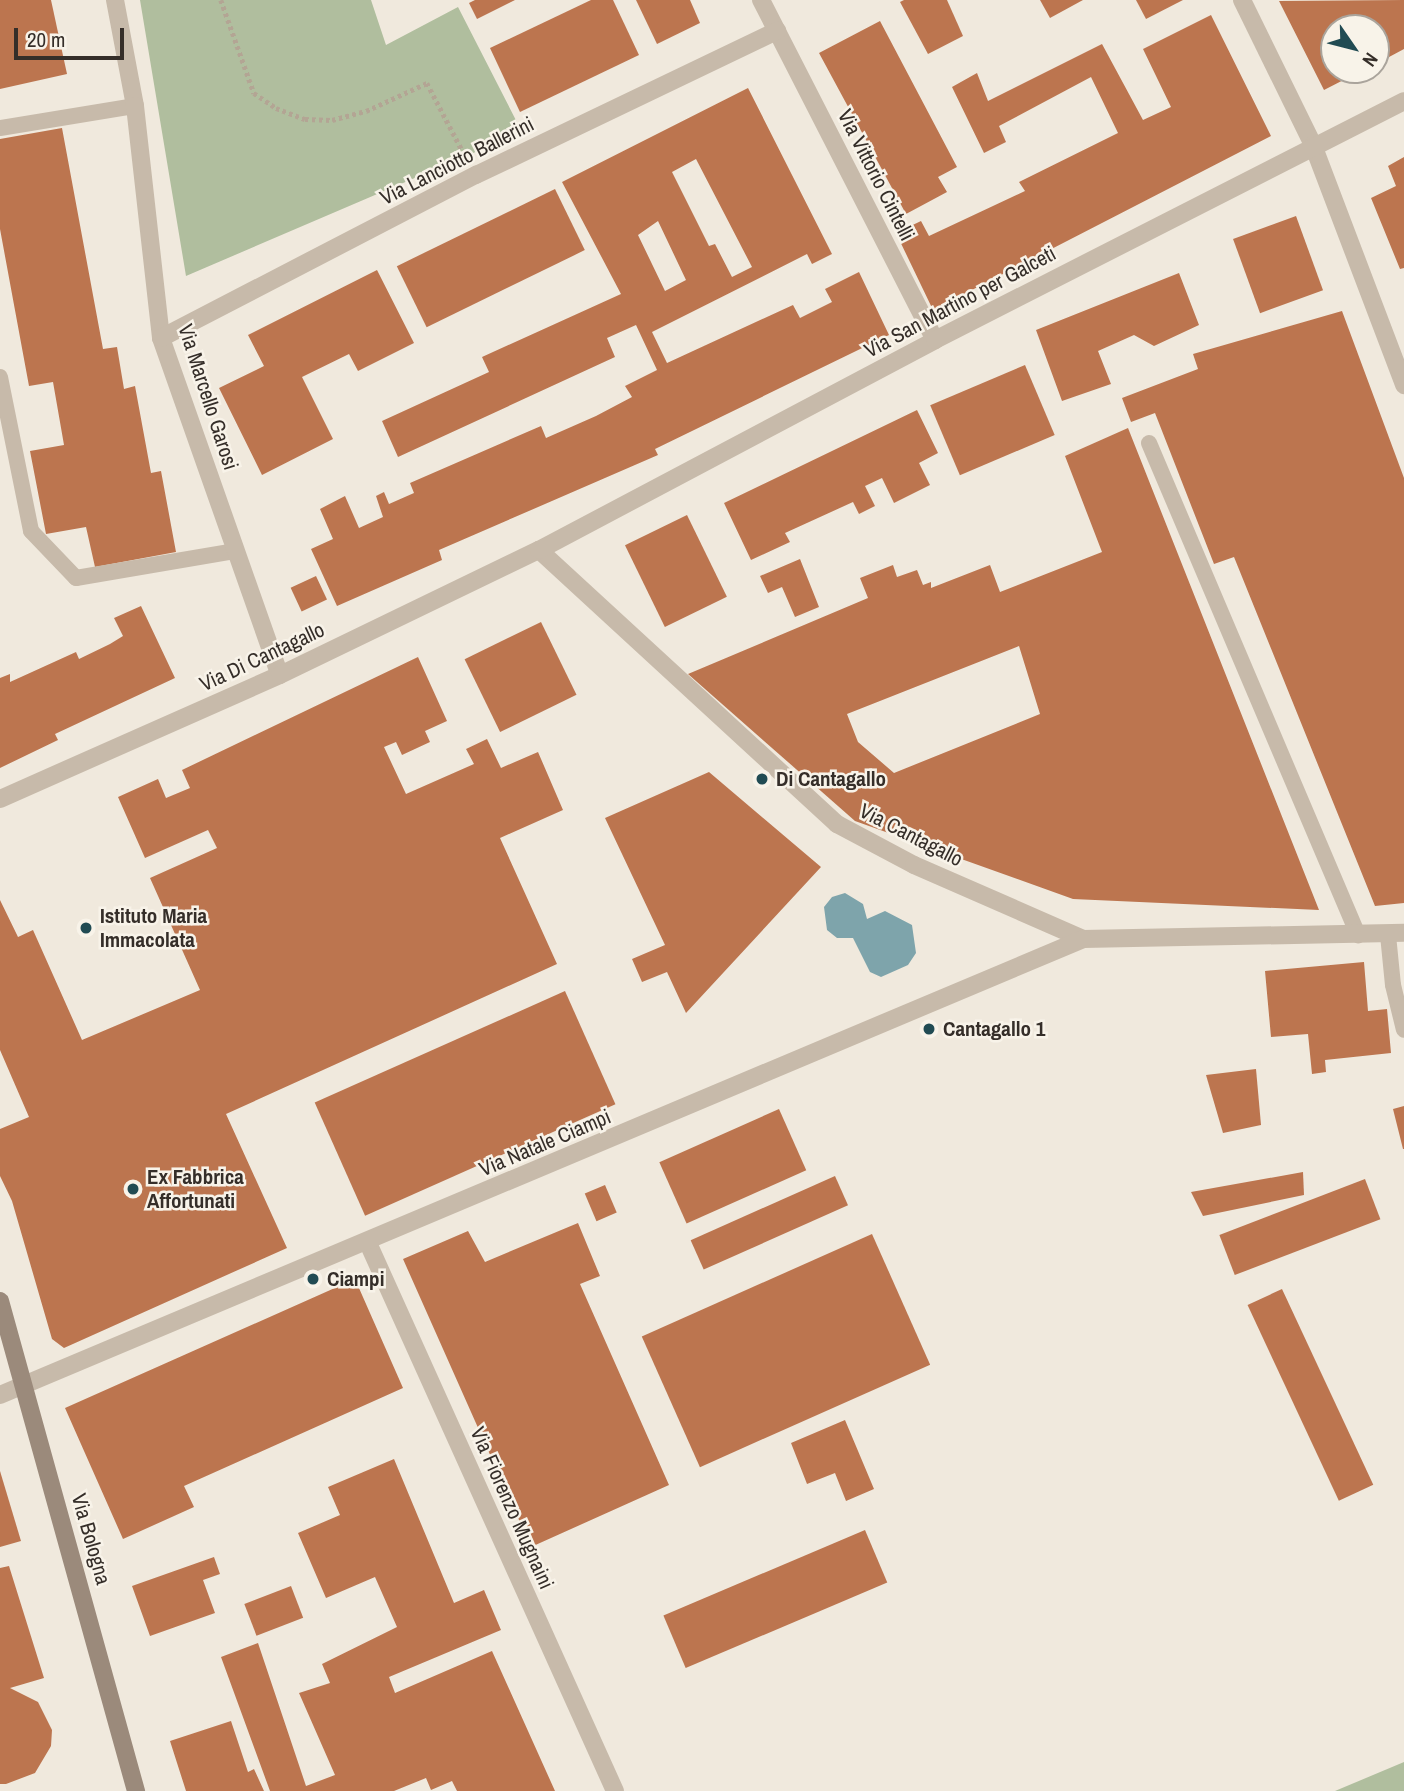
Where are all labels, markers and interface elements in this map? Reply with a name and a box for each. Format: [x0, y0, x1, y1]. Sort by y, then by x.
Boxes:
scale bar [18, 14, 128, 58]
north arrow [1320, 14, 1390, 84]
text: 20 m [27, 25, 65, 54]
text: N [1357, 48, 1384, 72]
street label: Via Vittorio Cintelli [832, 105, 920, 245]
street label: Via Lanciotto Ballerini [376, 111, 538, 211]
street label: Via San Martino per Galceti [860, 241, 1060, 363]
street label: Via Marcello Garosi [173, 321, 243, 473]
street label: Via Di Cantagallo [196, 617, 328, 697]
place label: Di Cantagallo [776, 766, 886, 792]
marker: Di Cantagallo [754, 771, 770, 787]
street label: Via Cantagallo [855, 798, 967, 872]
place label: Istituto Maria Immacolata [100, 903, 207, 953]
marker: Istituto Maria Immacolata [78, 920, 94, 936]
place label: Cantagallo 1 [943, 1016, 1045, 1042]
marker: Cantagallo 1 [921, 1021, 937, 1037]
street label: Via Natale Ciampi [475, 1104, 615, 1182]
place label: Ex Fabbrica Affortunati [147, 1164, 244, 1214]
marker: Ex Fabbrica Affortunati [125, 1181, 141, 1197]
place label: Ciampi [327, 1266, 384, 1292]
marker: Ciampi [305, 1271, 321, 1287]
street label: Via Fiorenzo Mugnaini [465, 1423, 559, 1593]
street label: Via Bologna [66, 1491, 116, 1587]

